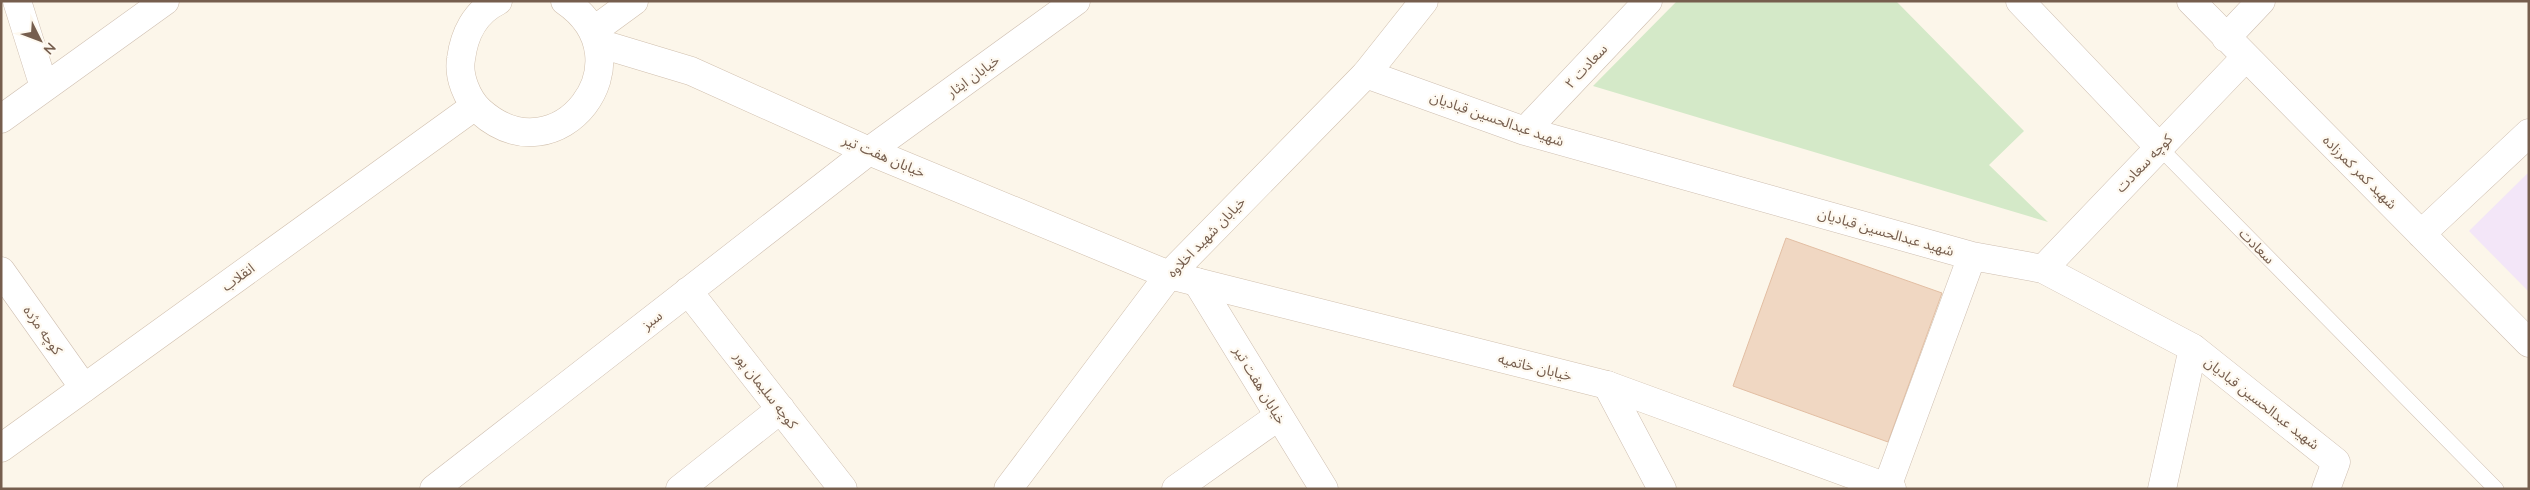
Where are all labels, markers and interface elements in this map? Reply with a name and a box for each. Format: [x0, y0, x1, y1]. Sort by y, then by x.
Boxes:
north arrow [15, 15, 65, 65]
text: N [40, 39, 60, 59]
street label: سعادت ۲ [1561, 40, 1611, 92]
street label: خیابان ایثار [942, 51, 1003, 102]
street label: شهید عبدالحسین قبادیان [1428, 88, 1566, 150]
street label: خیابان هفت تیر [839, 130, 928, 181]
street label: کوچه سعادت [2112, 130, 2177, 197]
street label: شهید کمر کمرزاده [2319, 131, 2401, 213]
street label: خیابان شهید اخلاوه [1163, 193, 1249, 281]
street label: شهید عبدالحسین قبادیان [1816, 204, 1956, 260]
street label: سعادت [2235, 224, 2279, 268]
street label: انقلاب [218, 259, 258, 295]
street label: کوچه مژده [19, 302, 67, 359]
street label: سبز [637, 306, 666, 334]
street label: خیابان هفت تیر [1229, 342, 1290, 427]
street label: کوچه سلیمان پور [729, 347, 802, 433]
street label: خیابان خاتمیه [1496, 349, 1574, 385]
street label: شهید عبدالحسین قبادیان [2201, 353, 2323, 453]

